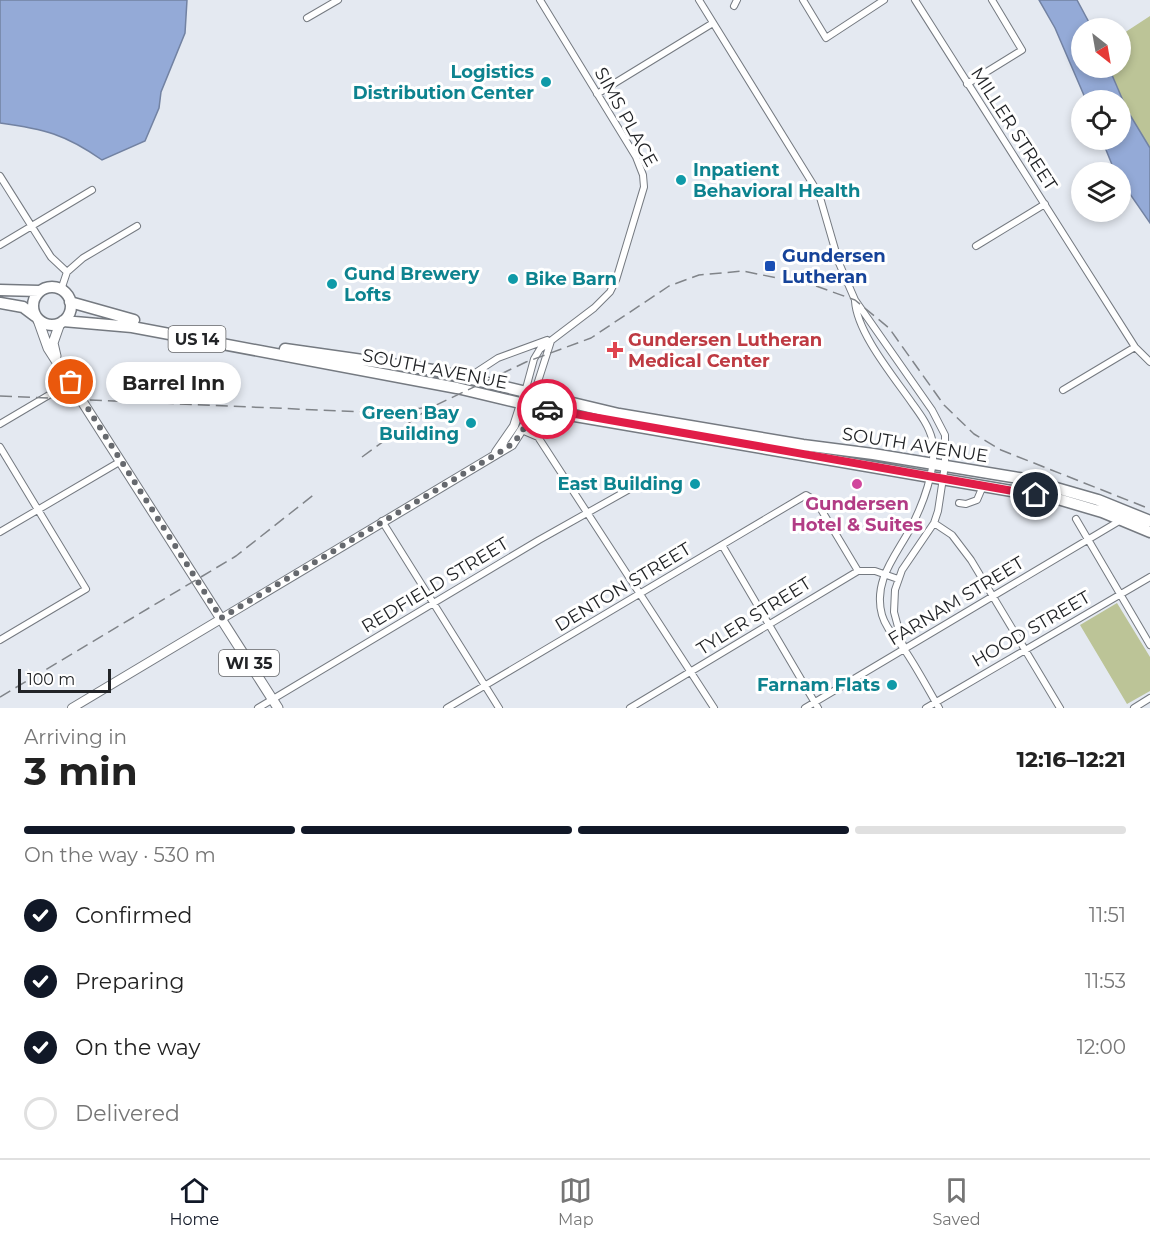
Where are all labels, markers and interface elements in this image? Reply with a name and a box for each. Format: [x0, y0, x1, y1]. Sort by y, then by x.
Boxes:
north arrow [1071, 18, 1131, 78]
map controls [1071, 18, 1131, 222]
place label: Logistics Distribution Center [353, 61, 534, 104]
street label: SIMS PLACE [590, 63, 662, 171]
street label: MILLER STREET [966, 63, 1062, 195]
marker: Logistics Distribution Center [539, 75, 553, 89]
button: locate [1071, 90, 1131, 150]
place label: Inpatient Behavioral Health [693, 159, 861, 202]
button: layers [1071, 162, 1131, 222]
marker: Inpatient Behavioral Health [674, 173, 688, 187]
place label: Gundersen Lutheran [782, 245, 886, 288]
marker: Gundersen Lutheran [763, 259, 777, 273]
place label: Gund Brewery Lofts [344, 263, 480, 306]
place label: Bike Barn [525, 268, 617, 290]
marker: Bike Barn [506, 272, 520, 286]
marker: Gund Brewery Lofts [325, 277, 339, 291]
road number: US 14 [168, 326, 226, 352]
place label: Gundersen Lutheran Medical Center [628, 329, 822, 372]
marker: Gundersen Lutheran Medical Center [606, 341, 624, 359]
street label: SOUTH AVENUE [361, 344, 509, 394]
pin [45, 356, 96, 407]
callout: Barrel Inn [107, 361, 242, 403]
icon: bag [54, 365, 87, 398]
text: Barrel Inn [122, 371, 225, 395]
courier [517, 379, 577, 439]
icon: car [531, 393, 564, 426]
place label: Green Bay Building [362, 402, 459, 445]
marker: Green Bay Building [464, 416, 478, 430]
street label: SOUTH AVENUE [840, 423, 990, 467]
pin [1010, 469, 1061, 520]
place label: East Building [557, 473, 683, 495]
marker: East Building [688, 477, 702, 491]
marker: Gundersen Hotel & Suites [850, 477, 864, 491]
icon: home [1019, 478, 1052, 511]
place label: Gundersen Hotel & Suites [791, 493, 923, 536]
street label: REDFIELD STREET [357, 532, 513, 638]
street label: DENTON STREET [551, 537, 696, 636]
street label: FARNAM STREET [884, 551, 1029, 650]
street label: TYLER STREET [693, 572, 816, 660]
street label: HOOD STREET [968, 586, 1095, 672]
road number: WI 35 [219, 650, 279, 676]
scale bar [18, 666, 111, 694]
text: 100 m [27, 670, 75, 689]
place label: Farnam Flats [757, 674, 880, 696]
marker: Farnam Flats [885, 678, 899, 692]
text: Arriving in [24, 725, 127, 749]
text: 12:16–12:21 [1016, 746, 1126, 773]
text: 3 min [24, 747, 138, 795]
text: On the way · 530 m [24, 843, 216, 867]
icon: check [24, 899, 57, 932]
text: Confirmed [75, 902, 192, 929]
text: 11:51 [1089, 903, 1126, 927]
icon: check [24, 965, 57, 998]
text: Preparing [75, 968, 184, 995]
text: 11:53 [1085, 969, 1126, 993]
icon: check [24, 1031, 57, 1064]
text: On the way [75, 1034, 200, 1061]
text: 12:00 [1077, 1035, 1126, 1059]
text: Delivered [75, 1100, 180, 1127]
tab: Home [169, 1174, 219, 1229]
tab: Map [558, 1174, 594, 1229]
tab: Saved [932, 1174, 981, 1229]

